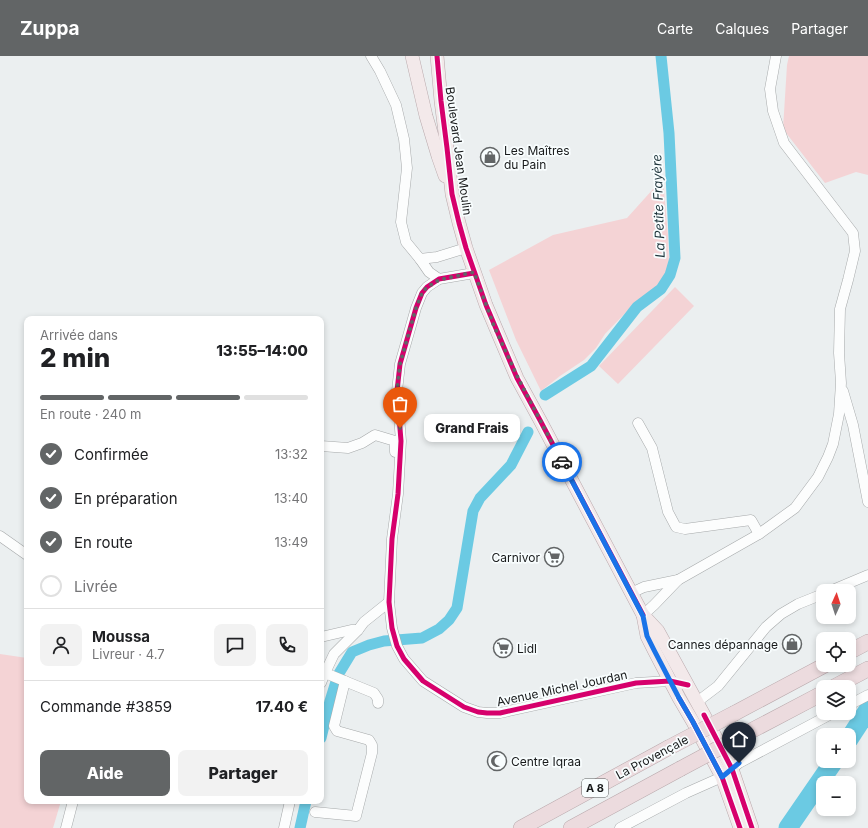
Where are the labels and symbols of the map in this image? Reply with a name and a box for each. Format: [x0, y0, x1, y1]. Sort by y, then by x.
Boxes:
street label: Boulevard Jean Moulin [443, 86, 475, 216]
place label: Les Maîtres du Pain [504, 143, 570, 172]
shop icon: Les Maîtres du Pain [479, 146, 501, 168]
water label: La Petite Frayère [648, 154, 668, 258]
pin [383, 387, 417, 428]
callout: Grand Frais [424, 414, 520, 442]
courier [542, 442, 582, 482]
supermarket icon: Carnivor [543, 546, 565, 568]
place label: Carnivor [492, 550, 540, 565]
north arrow [816, 584, 856, 624]
shop icon: Cannes dépannage [781, 633, 803, 655]
supermarket icon: Lidl [492, 637, 514, 659]
place label: Cannes dépannage [668, 637, 778, 652]
place label: Lidl [517, 641, 537, 656]
street label: Avenue Michel Jourdan [495, 667, 629, 709]
pin [722, 722, 756, 763]
street label: La Provençale [613, 732, 691, 782]
mosque icon: Centre Iqraa [486, 750, 508, 772]
place label: Centre Iqraa [511, 754, 581, 769]
road number: A 8 [582, 779, 608, 797]

